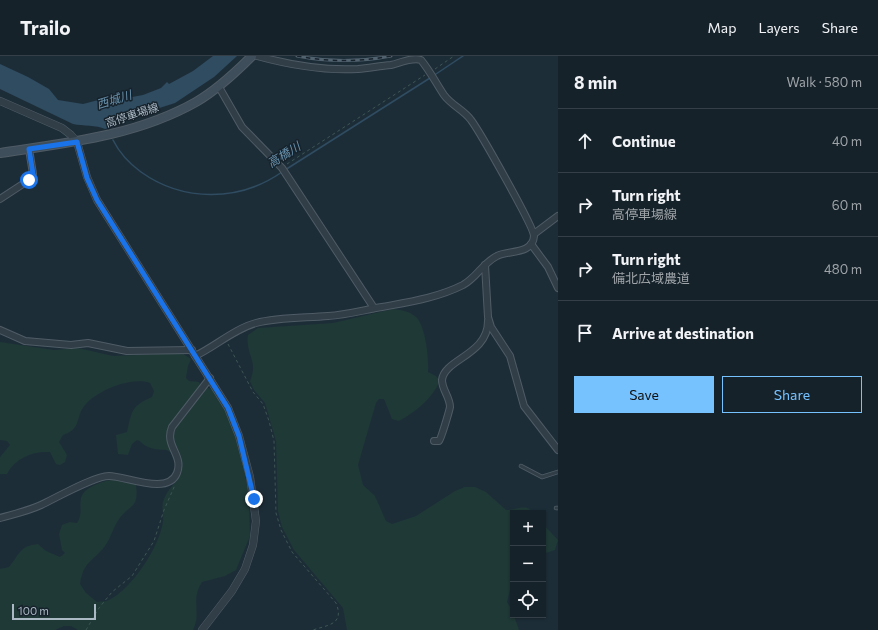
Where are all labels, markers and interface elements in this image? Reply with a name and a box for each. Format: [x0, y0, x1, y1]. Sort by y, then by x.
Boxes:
text: Trailo [20, 16, 71, 39]
text: Map [708, 19, 736, 36]
text: Layers [758, 19, 800, 36]
text: Share [822, 19, 858, 36]
text: 8 min [574, 72, 617, 93]
text: Walk · 580 m [787, 74, 862, 90]
water label: 西城川 [94, 87, 135, 111]
street label: 高停車場線 [104, 100, 160, 129]
icon: ahead [574, 130, 596, 152]
text: Continue [612, 132, 676, 150]
text: 40 m [832, 133, 862, 149]
water label: 高橋川 [264, 138, 304, 170]
route start [20, 171, 38, 189]
text: Turn right [612, 186, 681, 204]
icon: right [574, 194, 596, 216]
text: 60 m [832, 197, 862, 213]
text: 高停車場線 [612, 206, 677, 222]
text: Turn right [612, 250, 681, 268]
icon: right [574, 258, 596, 280]
text: 480 m [824, 261, 862, 277]
text: 備北広域農道 [612, 270, 690, 286]
icon: arrive [574, 322, 596, 344]
text: Arrive at destination [612, 324, 754, 342]
button: Save [574, 376, 714, 413]
button: Share [722, 376, 862, 413]
route end [245, 490, 263, 508]
map controls [510, 510, 546, 618]
button: + [510, 510, 546, 546]
button: − [510, 546, 546, 582]
button: locate [510, 582, 546, 618]
scale bar [12, 602, 96, 621]
text: 100 m [18, 604, 49, 617]

